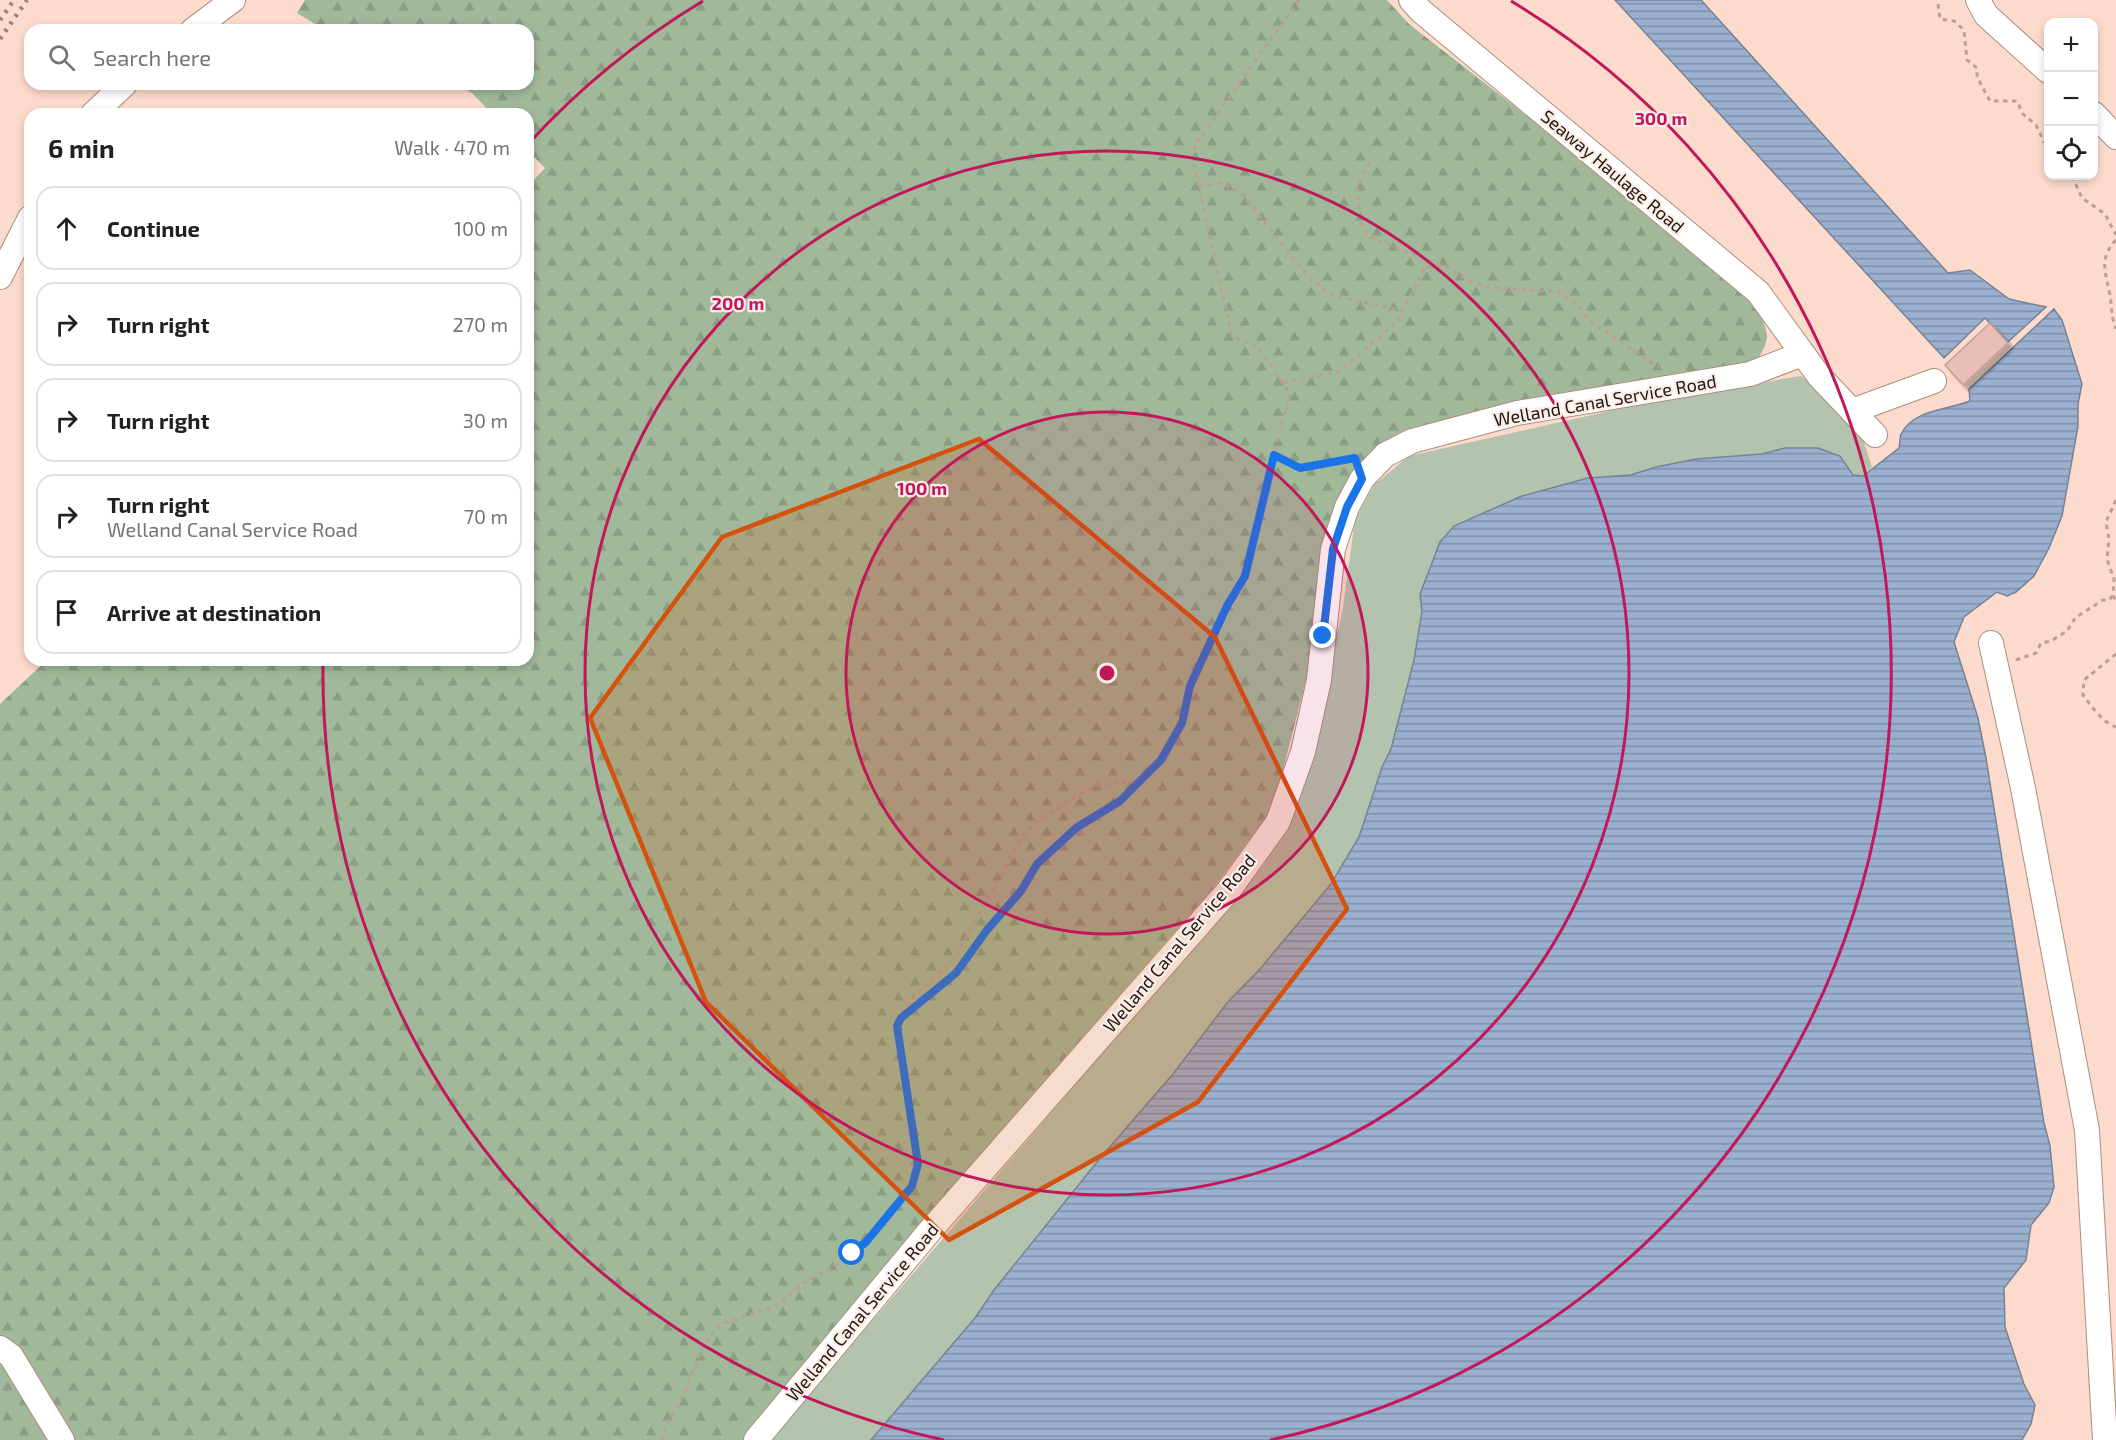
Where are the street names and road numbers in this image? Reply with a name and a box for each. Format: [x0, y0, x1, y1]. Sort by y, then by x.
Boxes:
street label: Seaway Haulage Road [1537, 105, 1689, 237]
street label: Welland Canal Service Road [1492, 370, 1718, 430]
street label: Welland Canal Service Road [1098, 849, 1260, 1037]
street label: Welland Canal Service Road [781, 1218, 943, 1406]

